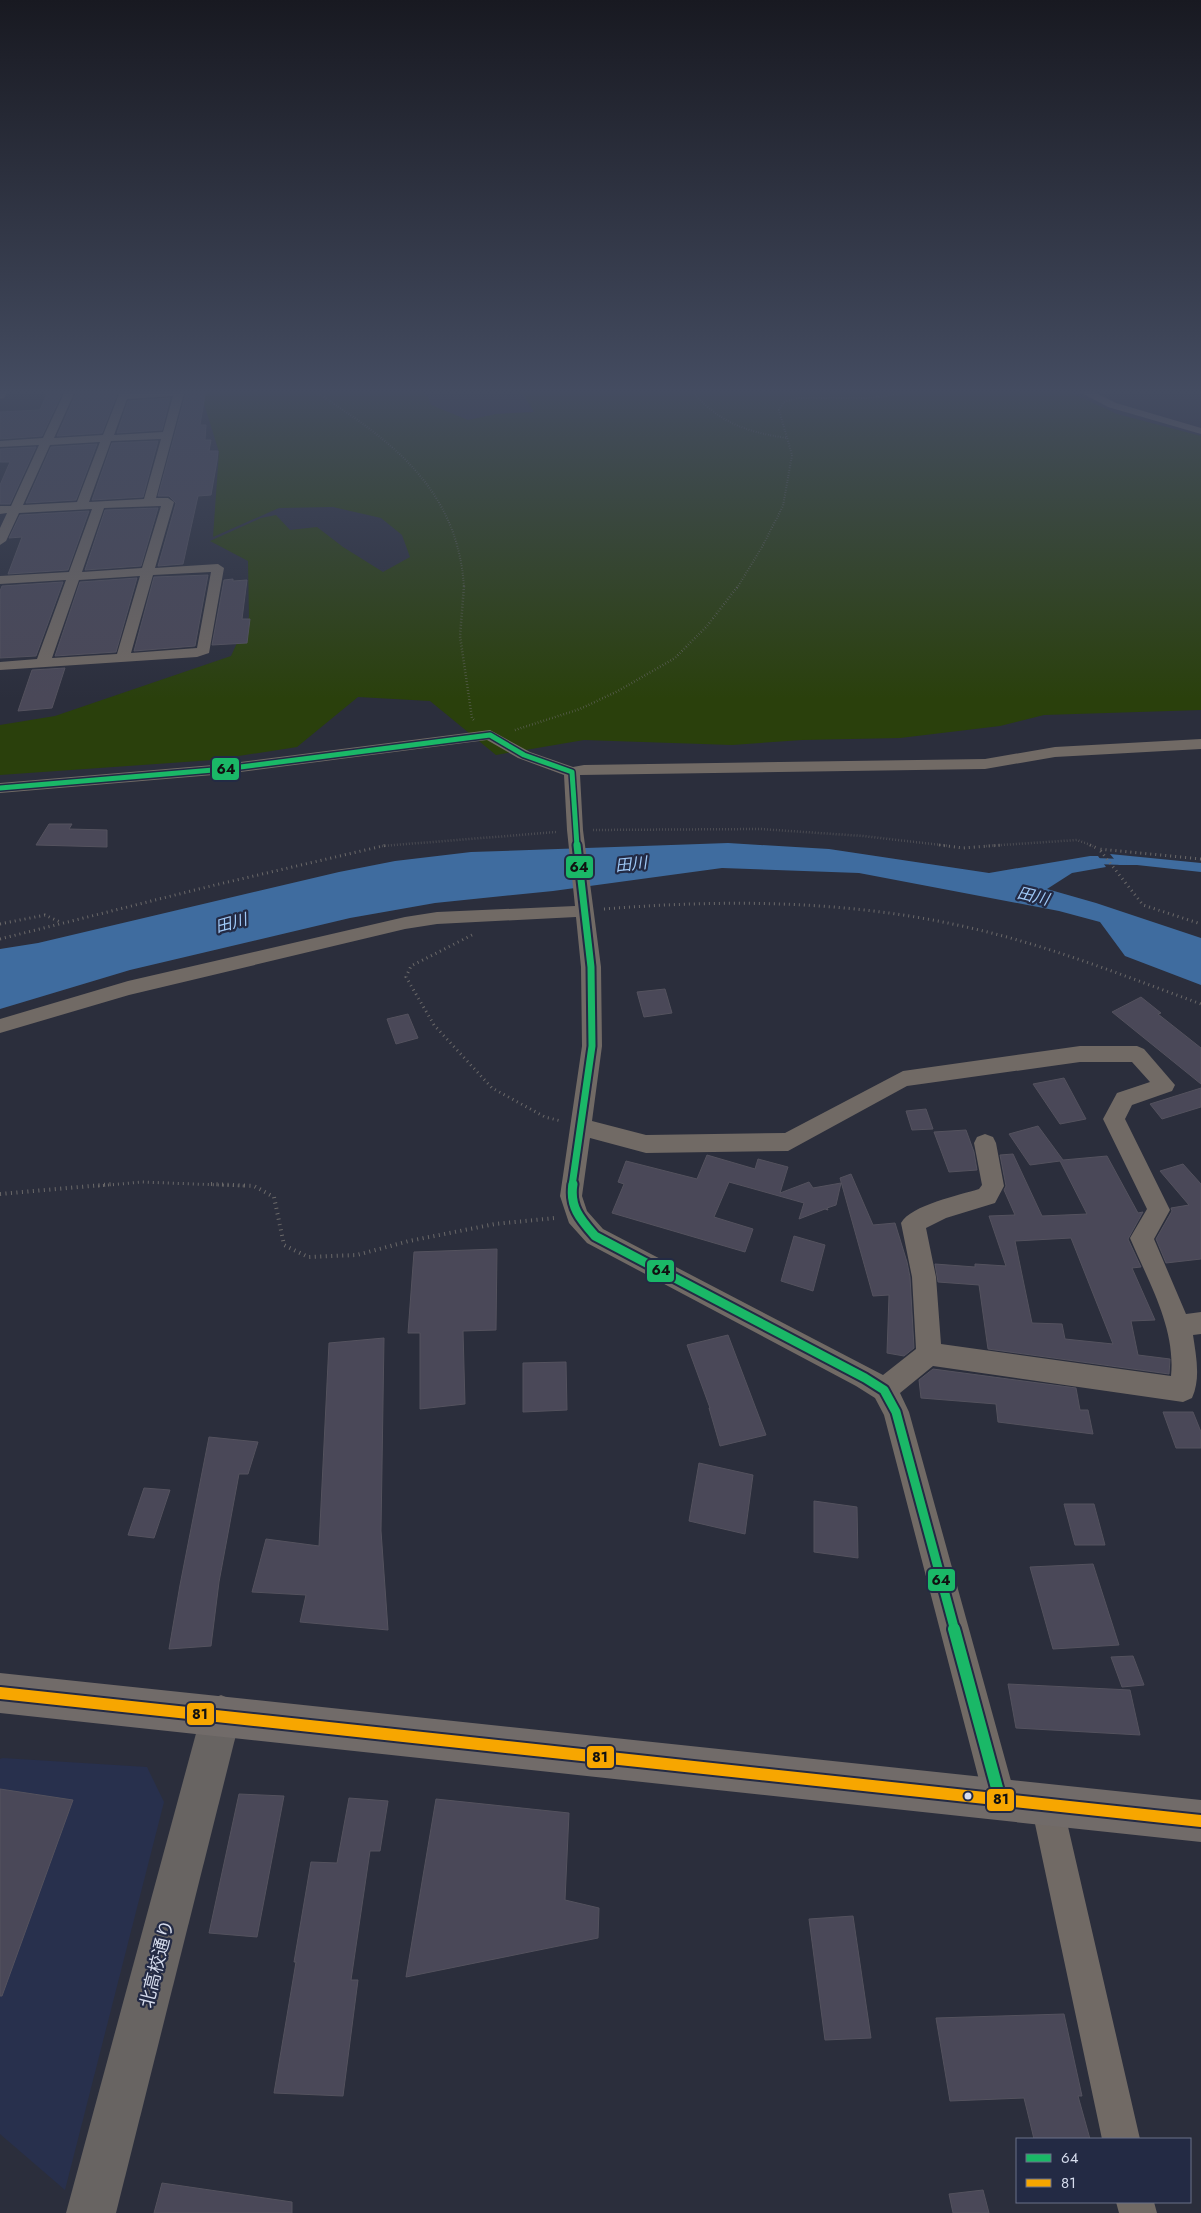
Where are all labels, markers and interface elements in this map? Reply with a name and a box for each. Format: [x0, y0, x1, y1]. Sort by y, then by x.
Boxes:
line badge: 64 [211, 757, 240, 781]
text: 64 [216, 759, 236, 779]
water label: 田川 [614, 851, 650, 877]
line badge: 64 [565, 855, 594, 879]
text: 64 [569, 857, 589, 877]
water label: 田川 [1015, 881, 1053, 912]
water label: 田川 [213, 907, 251, 938]
line badge: 64 [646, 1259, 675, 1283]
text: 64 [651, 1260, 671, 1280]
line badge: 64 [927, 1568, 956, 1592]
text: 64 [931, 1570, 951, 1590]
line badge: 81 [186, 1702, 215, 1726]
text: 81 [192, 1704, 208, 1724]
line badge: 81 [586, 1745, 615, 1769]
text: 81 [592, 1747, 608, 1767]
line badge: 81 [986, 1788, 1015, 1812]
text: 81 [993, 1789, 1009, 1809]
unlabelled marker [963, 1791, 973, 1801]
street label: 北高校通り [133, 1917, 181, 2011]
legend [1016, 2138, 1191, 2203]
text: 64 [1061, 2147, 1079, 2169]
text: 81 [1061, 2172, 1076, 2194]

